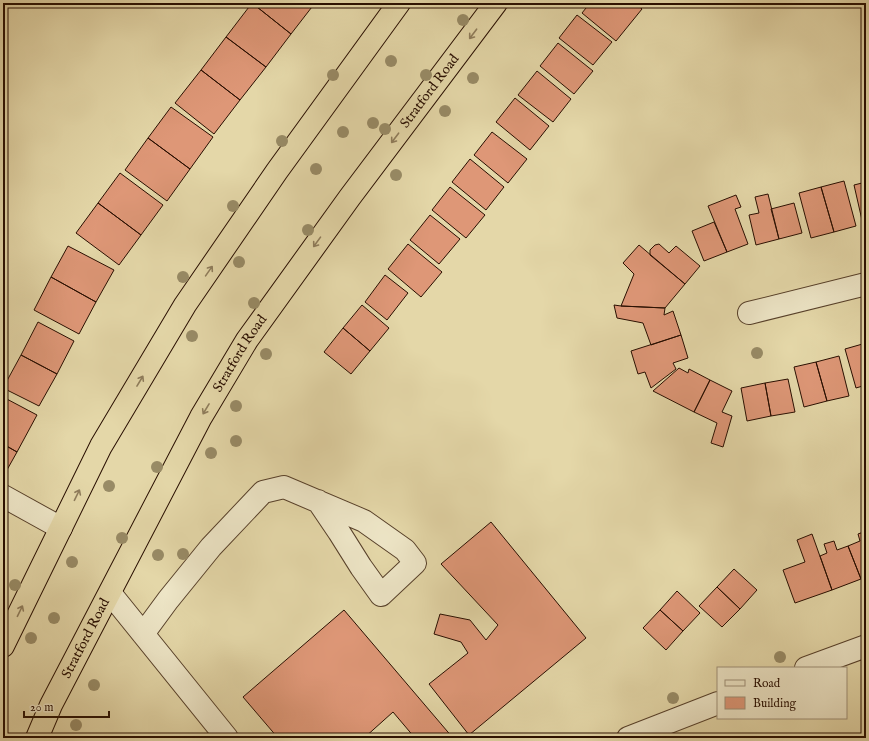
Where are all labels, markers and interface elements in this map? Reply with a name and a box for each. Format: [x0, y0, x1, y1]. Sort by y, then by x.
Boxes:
one-way arrow [469, 29, 477, 40]
street label: Stratford Road [396, 50, 464, 132]
one-way arrow [390, 132, 399, 143]
one-way arrow [313, 237, 321, 248]
one-way arrow [205, 265, 213, 276]
street label: Stratford Road [209, 311, 271, 395]
one-way arrow [136, 376, 144, 387]
one-way arrow [202, 403, 210, 415]
one-way arrow [74, 489, 81, 501]
street label: Stratford Road [57, 595, 114, 681]
one-way arrow [17, 606, 24, 618]
legend [717, 667, 847, 719]
text: Road [753, 676, 781, 691]
scale bar [24, 693, 109, 719]
text: Building [753, 696, 797, 711]
text: 20 m [30, 700, 53, 715]

